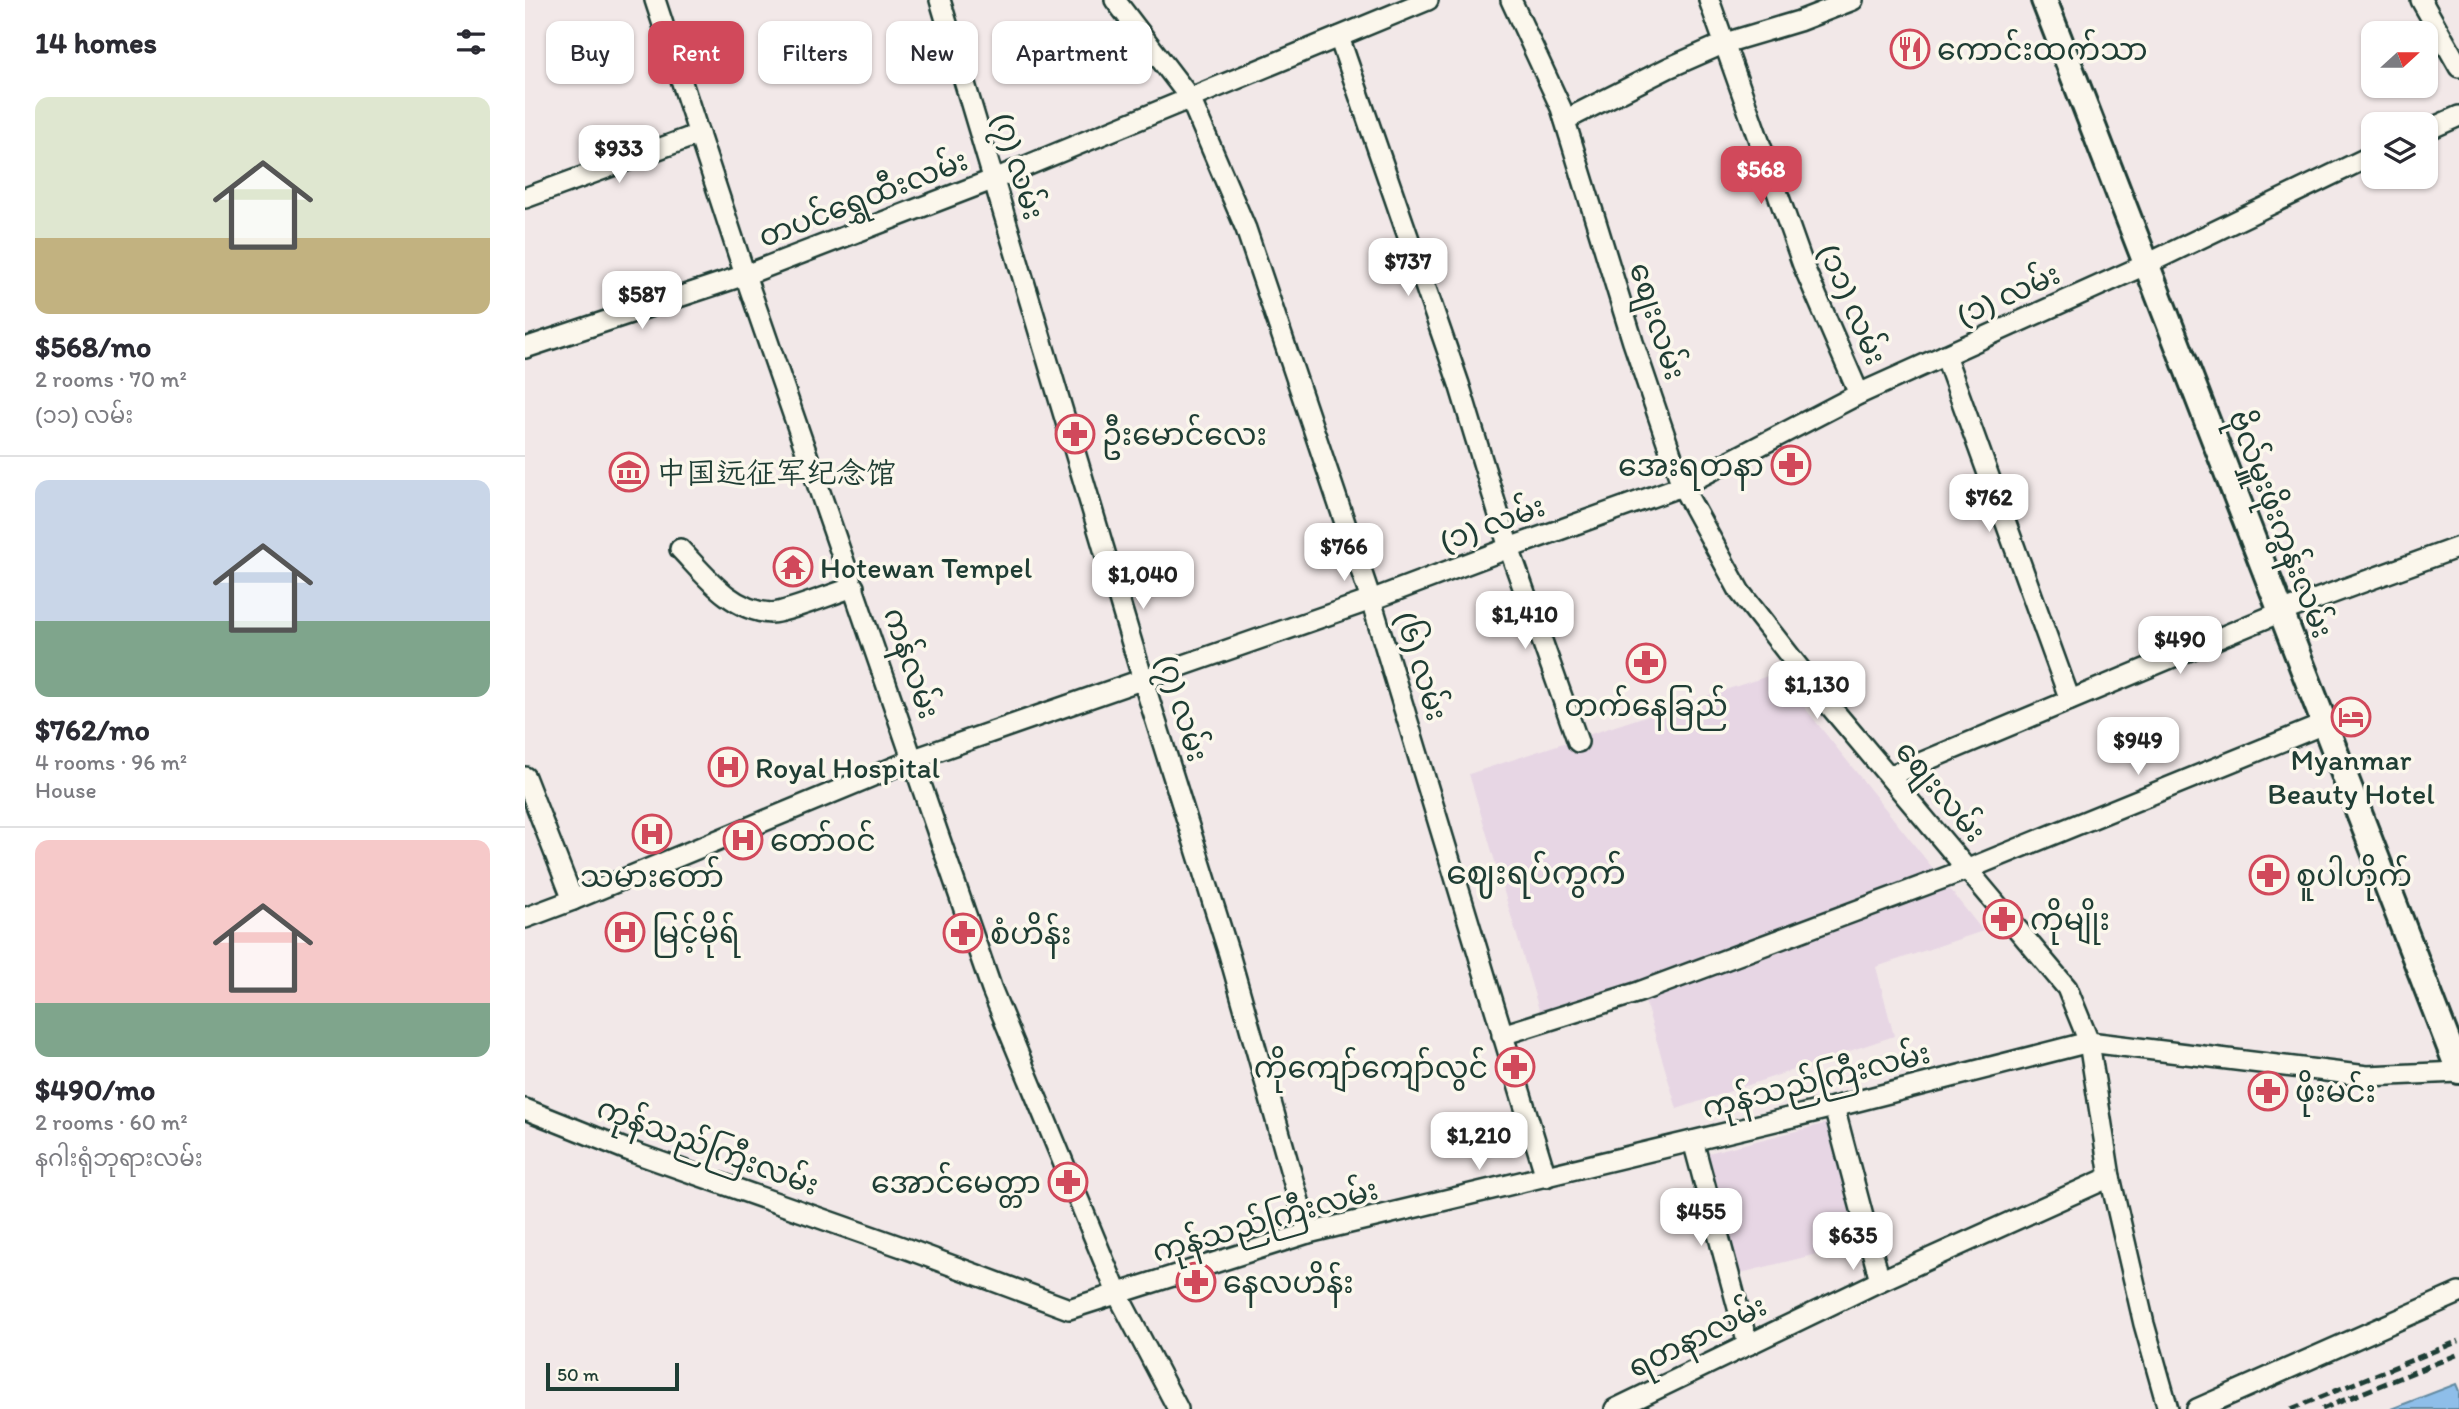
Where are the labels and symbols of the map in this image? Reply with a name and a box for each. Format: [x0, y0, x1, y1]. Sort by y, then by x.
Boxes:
north arrow [2361, 21, 2438, 98]
restaurant icon: ကောင်းထက်သာ [1889, 28, 1931, 70]
place label: ကောင်းထက်သာ [1937, 28, 2148, 68]
street label: (၇) လမ်း [979, 107, 1056, 226]
pin: $933 [578, 125, 660, 185]
street label: တပင်ရွှေထီးလမ်း [752, 138, 975, 261]
pin: $568 [1720, 146, 1802, 206]
street label: (၁၁) လမ်း [1811, 237, 1898, 370]
pin: $737 [1367, 238, 1449, 298]
street label: (၁) လမ်း [1949, 252, 2066, 333]
street label: စျေးလမ်း [1615, 257, 1697, 387]
pin: $587 [601, 272, 683, 331]
street label: ဗိုလ်မှူးဖိုးကွန်းလမ်း [2214, 404, 2344, 646]
pharmacy icon: ဦးမောင်လေး [1054, 413, 1096, 455]
place label: ဦးမောင်လေး [1102, 413, 1267, 460]
pharmacy icon: အေးရတနာ [1770, 444, 1812, 486]
place label: အေးရတနာ [1618, 447, 1764, 491]
museum icon: 中国远征军纪念馆 [608, 451, 650, 493]
place label: 中国远征军纪念馆 [656, 454, 896, 491]
pin: $762 [1948, 475, 2030, 534]
street label: (၁) လမ်း [1433, 484, 1550, 559]
pin: $766 [1303, 524, 1385, 583]
temple icon: Hotewan Tempel [772, 546, 814, 588]
place label: Hotewan Tempel [820, 549, 1033, 586]
pin: $1,040 [1086, 552, 1200, 611]
pin: $1,410 [1468, 592, 1582, 651]
street label: ကန်လမ်း [869, 602, 951, 726]
street label: (၆) လမ်း [1388, 606, 1459, 725]
pin: $490 [2139, 616, 2221, 676]
pharmacy icon: တက်နေခြည် [1625, 642, 1667, 684]
street label: (၇) လမ်း [1143, 649, 1220, 768]
pin: $1,130 [1760, 662, 1874, 721]
place label: တက်နေခြည် [1564, 684, 1728, 731]
hotel icon: Myanmar Beauty Hotel [2330, 696, 2372, 738]
pin: $949 [2097, 718, 2179, 777]
street label: စျေးလမ်း [1882, 731, 1996, 854]
place label: Myanmar Beauty Hotel [2267, 741, 2435, 812]
hospital icon: Royal Hospital [707, 746, 749, 788]
place label: Royal Hospital [755, 749, 940, 786]
hospital icon: သမားတော် [631, 813, 673, 855]
hospital icon: တော်ဝင် [722, 819, 764, 861]
place label: တော်ဝင် [770, 819, 876, 859]
district label: ဈေးရပ်ကွက် [1446, 850, 1626, 899]
pharmacy icon: စူပါဟိုက် [2248, 854, 2290, 896]
place label: စူပါဟိုက် [2296, 854, 2412, 901]
place label: သမားတော် [580, 855, 724, 895]
pharmacy icon: ကိုမျိုး [1982, 898, 2024, 940]
place label: ကိုမျိုး [2030, 898, 2110, 945]
hospital icon: မြင့်မိုရ် [604, 911, 646, 953]
place label: မြင့်မိုရ် [652, 911, 741, 958]
pharmacy icon: စံဟိန်း [942, 912, 984, 954]
place label: စံဟိန်း [990, 912, 1071, 959]
street label: ကုန်သည်ကြီးလမ်း [1698, 1031, 1935, 1133]
place label: ကိုကျော်ကျော်လွင် [1254, 1046, 1488, 1093]
pharmacy icon: ကိုကျော်ကျော်လွင် [1494, 1046, 1536, 1088]
pharmacy icon: ဖိုးမင်း [2247, 1070, 2289, 1112]
place label: ဖိုးမင်း [2295, 1070, 2376, 1117]
street label: ကုန်သည်ကြီးလမ်း [590, 1086, 825, 1210]
pin: $1,210 [1422, 1112, 1536, 1172]
place label: အောင်မေတ္တာ [871, 1161, 1041, 1208]
pharmacy icon: အောင်မေတ္တာ [1047, 1161, 1089, 1203]
street label: ကုန်သည်ကြီးလမ်း [1147, 1167, 1384, 1277]
pin: $455 [1660, 1188, 1742, 1248]
pin: $635 [1812, 1212, 1894, 1272]
pharmacy icon: နေလဟိန်း [1175, 1261, 1217, 1303]
place label: နေလဟိန်း [1223, 1261, 1354, 1308]
street label: ရတနာလမ်း [1620, 1284, 1775, 1392]
scale bar [546, 1360, 679, 1392]

